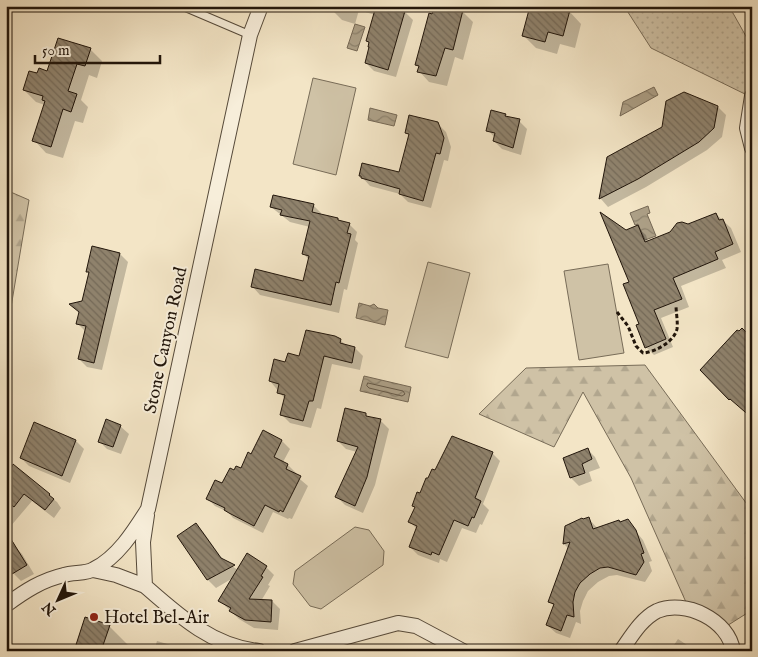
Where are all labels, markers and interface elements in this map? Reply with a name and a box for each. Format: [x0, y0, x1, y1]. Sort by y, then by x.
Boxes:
scale bar [35, 32, 160, 64]
text: 50 m [42, 41, 70, 60]
street label: Stone Canyon Road [140, 265, 193, 416]
north arrow [32, 574, 82, 624]
text: N [39, 598, 61, 620]
place label: Hotel Bel-Air [104, 607, 210, 630]
marker: Hotel Bel-Air [88, 611, 100, 623]

